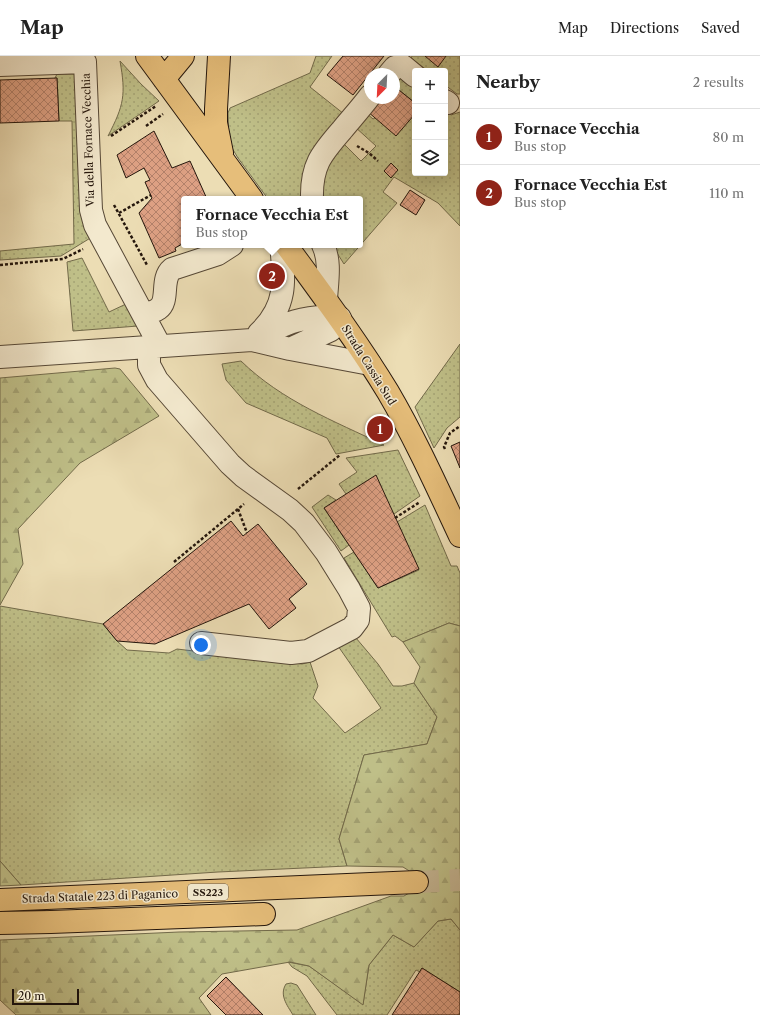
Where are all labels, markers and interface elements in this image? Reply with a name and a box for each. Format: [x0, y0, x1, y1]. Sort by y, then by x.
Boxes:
text: Map [20, 16, 64, 39]
text: Map [558, 19, 588, 37]
text: Directions [610, 19, 679, 37]
text: Saved [701, 19, 740, 37]
north arrow [364, 68, 400, 104]
map controls [412, 68, 448, 176]
button: + [412, 68, 448, 104]
text: Nearby [476, 72, 540, 92]
street label: Via della Fornace Vecchia [79, 73, 97, 208]
text: 2 results [693, 74, 744, 90]
button: − [412, 104, 448, 140]
text: Fornace Vecchia [514, 119, 640, 138]
text: 1 [486, 129, 492, 145]
text: 80 m [712, 129, 744, 145]
text: Bus stop [514, 138, 566, 154]
button: layers [412, 140, 448, 176]
text: Fornace Vecchia Est [514, 175, 667, 194]
text: 2 [485, 185, 493, 201]
text: 110 m [709, 185, 744, 201]
text: Bus stop [514, 194, 566, 210]
popup [181, 196, 363, 248]
text: Fornace Vecchia Est [195, 205, 349, 224]
text: Bus stop [195, 224, 248, 240]
pin: 2 [259, 261, 285, 291]
street label: Strada Cassia Sud [339, 322, 399, 408]
pin: 1 [367, 414, 393, 444]
your location [191, 635, 211, 655]
road number: SS223 [188, 884, 228, 900]
street label: Strada Statale 223 di Paganico [22, 886, 179, 906]
scale bar [12, 987, 79, 1006]
text: 20 m [18, 989, 44, 1003]

